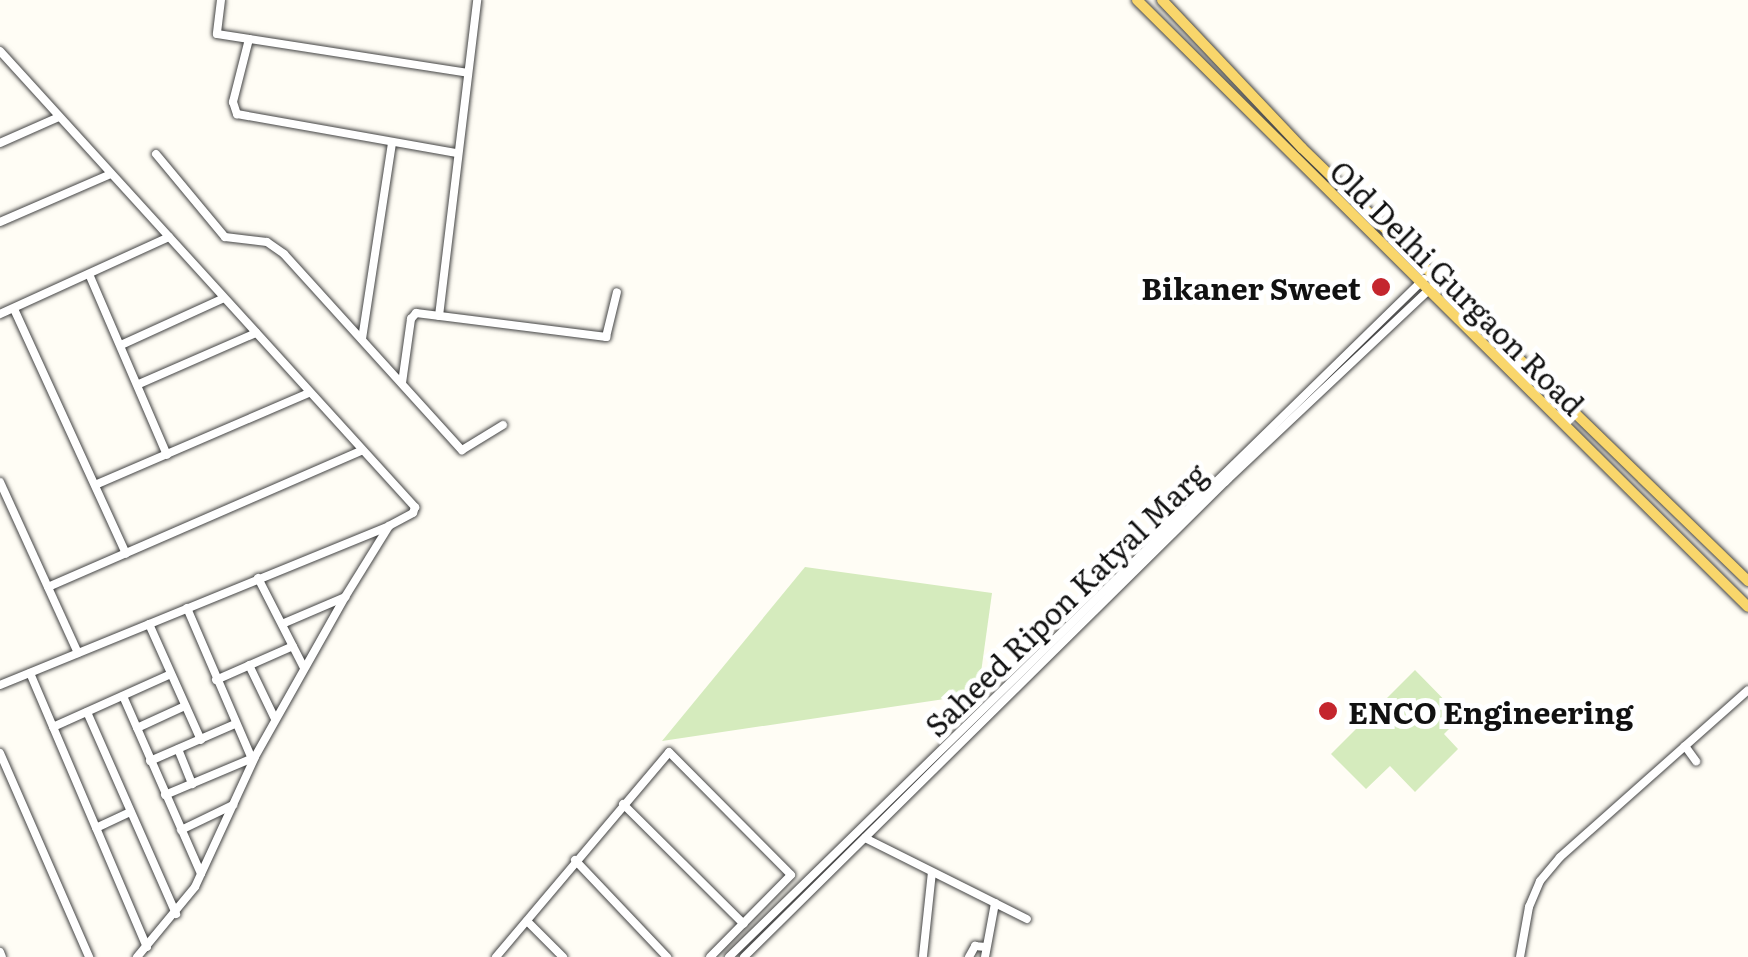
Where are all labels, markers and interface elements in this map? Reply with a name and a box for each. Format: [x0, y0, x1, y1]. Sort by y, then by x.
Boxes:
street label: Old Delhi Gurgaon Road [1323, 152, 1593, 422]
place label: Bikaner Sweet [1141, 269, 1361, 305]
marker: Bikaner Sweet [1370, 276, 1392, 298]
street label: Saheed Ripon Katyal Marg [917, 455, 1213, 743]
place label: ENCO Engineering [1348, 693, 1633, 729]
marker: ENCO Engineering [1317, 700, 1339, 722]

